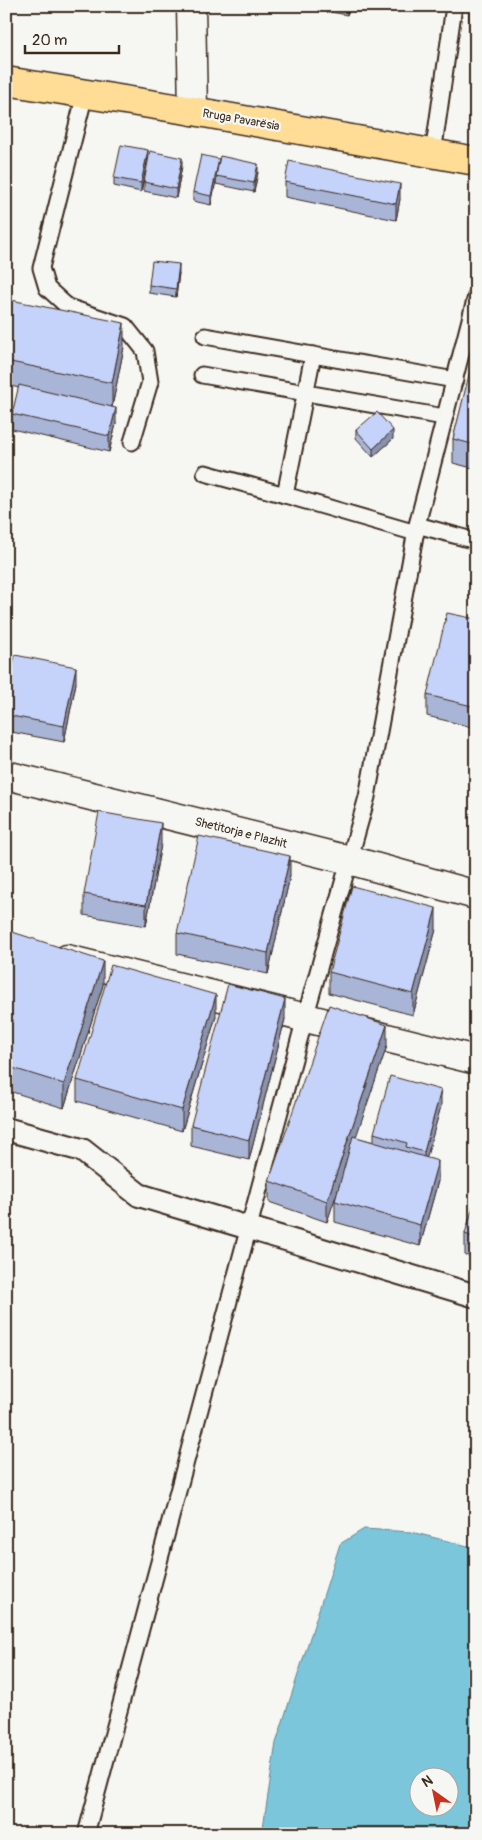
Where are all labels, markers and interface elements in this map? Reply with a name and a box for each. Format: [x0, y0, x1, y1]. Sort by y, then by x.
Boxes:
scale bar [25, 22, 119, 54]
text: 20 m [32, 31, 67, 50]
street label: Rruga Pavarësia [201, 106, 281, 134]
street label: Shetitorja e Plazhit [193, 814, 289, 852]
north arrow [410, 1768, 460, 1818]
text: N [419, 1772, 436, 1791]

